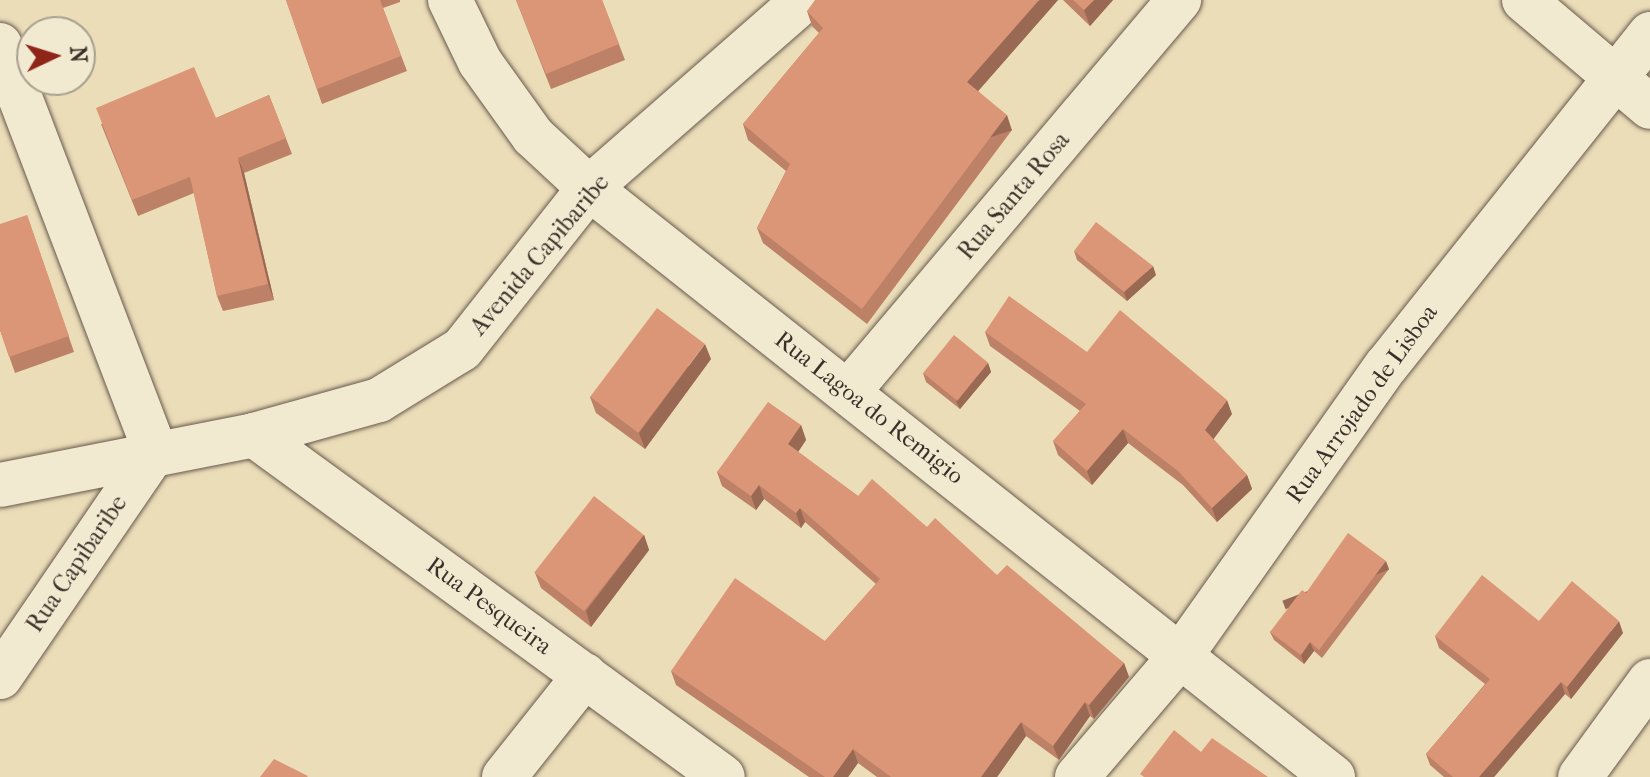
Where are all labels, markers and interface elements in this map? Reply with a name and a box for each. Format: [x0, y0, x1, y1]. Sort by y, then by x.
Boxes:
north arrow [16, 16, 96, 96]
text: N [64, 45, 91, 64]
street label: Rua Santa Rosa [952, 126, 1076, 266]
street label: Avenida Capibaribe [464, 169, 616, 341]
street label: Rua Arrojado de Lisboa [1280, 299, 1444, 509]
street label: Rua Lagoa do Remigio [769, 325, 969, 491]
street label: Rua Capibaribe [21, 490, 133, 638]
street label: Rua Pesqueira [421, 551, 557, 661]

